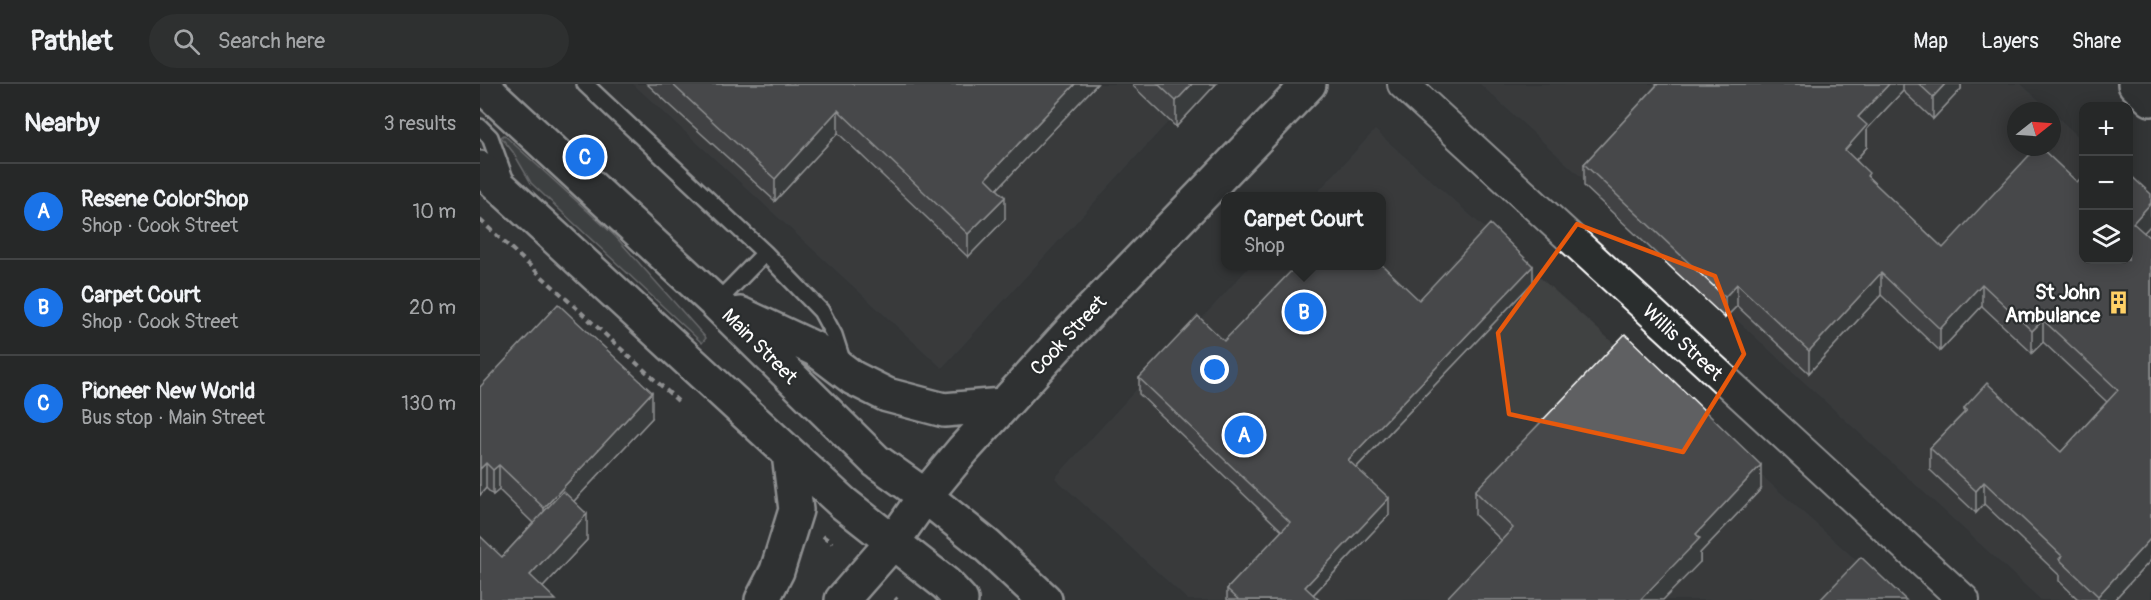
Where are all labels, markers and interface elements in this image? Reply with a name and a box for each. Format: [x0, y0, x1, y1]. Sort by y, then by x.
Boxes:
search box [149, 14, 569, 68]
text: Pathlet [30, 24, 113, 59]
icon: search [170, 25, 203, 58]
text: Search here [218, 27, 325, 55]
text: Map [1913, 28, 1948, 55]
text: Layers [1981, 28, 2039, 55]
text: Share [2072, 28, 2121, 55]
north arrow [2007, 102, 2061, 156]
map controls [2079, 102, 2133, 264]
button: + [2079, 102, 2133, 156]
text: Nearby [24, 107, 100, 139]
text: 3 results [384, 111, 456, 136]
pin: C [566, 134, 604, 180]
button: − [2079, 156, 2133, 210]
text: Resene ColorShop [81, 185, 249, 213]
popup [1221, 192, 1386, 270]
text: A [37, 199, 50, 224]
text: 10 m [412, 199, 456, 224]
text: Carpet Court [1244, 205, 1363, 233]
button: layers [2079, 210, 2133, 264]
text: Shop · Cook Street [81, 213, 238, 238]
text: Shop [1244, 233, 1285, 258]
place label: St John Ambulance [2005, 280, 2101, 328]
text: Carpet Court [81, 281, 201, 309]
street label: Cook Street [1025, 289, 1112, 381]
pin: B [1284, 290, 1324, 334]
building icon: St John Ambulance [2105, 290, 2131, 316]
text: B [38, 295, 49, 320]
text: 20 m [409, 295, 456, 320]
street label: Willis Street [1637, 299, 1729, 387]
street label: Main Street [717, 303, 803, 390]
text: Shop · Cook Street [81, 309, 238, 334]
your location [1200, 355, 1229, 384]
text: Pioneer New World [81, 377, 255, 405]
text: C [37, 391, 50, 416]
text: 130 m [401, 391, 456, 416]
text: Bus stop · Main Street [81, 405, 265, 430]
pin: A [1224, 412, 1263, 458]

